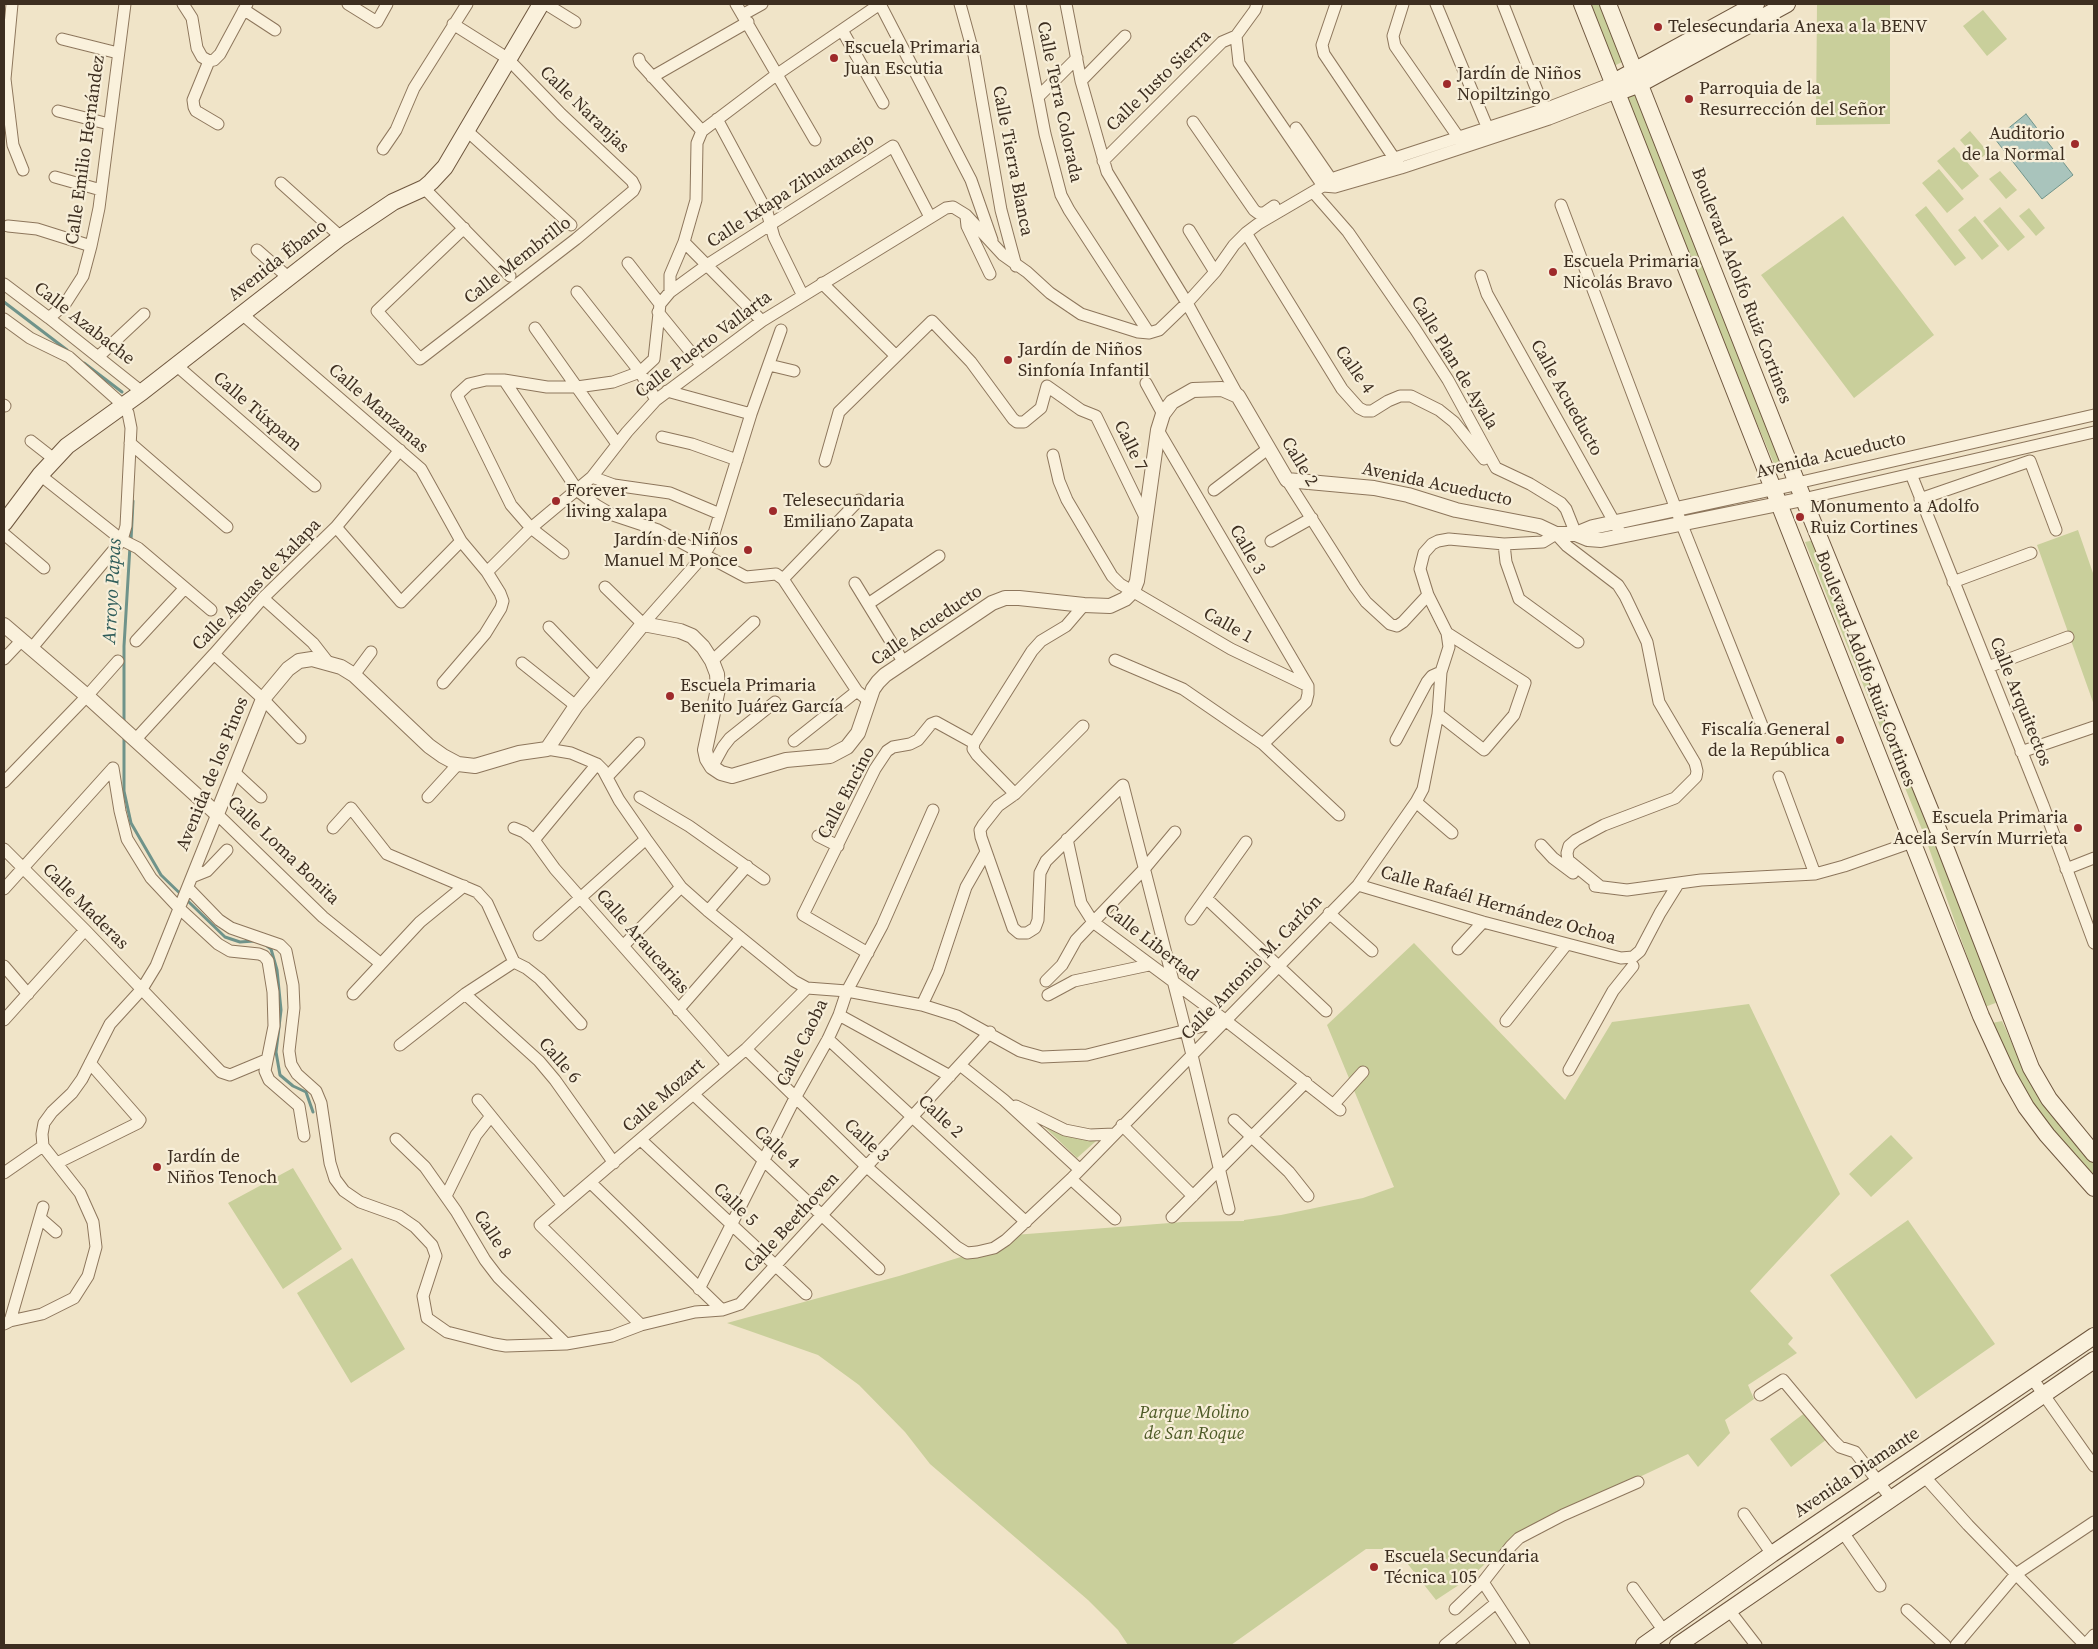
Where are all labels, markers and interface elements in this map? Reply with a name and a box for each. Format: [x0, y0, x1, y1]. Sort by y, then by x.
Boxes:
place label: Telesecundaria Anexa a la BENV [1668, 16, 1927, 38]
street label: Calle Terra Colorada [1031, 20, 1087, 184]
marker: Telesecundaria Anexa a la BENV [1652, 21, 1664, 33]
street label: Calle Justo Sierra [1102, 26, 1216, 136]
place label: Escuela Primaria Juan Escutia [844, 37, 980, 80]
marker: Escuela Primaria Juan Escutia [828, 52, 840, 64]
street label: Calle Emilio Hernández [62, 54, 110, 246]
street label: Calle Naranjas [535, 62, 633, 158]
place label: Jardín de Niños Nopiltzingo [1457, 63, 1581, 106]
marker: Jardín de Niños Nopiltzingo [1441, 78, 1453, 90]
place label: Parroquia de la Resurrección del Señor [1699, 78, 1886, 120]
street label: Calle Tierra Blanca [987, 84, 1037, 238]
marker: Parroquia de la Resurrección del Señor [1683, 93, 1695, 105]
place label: Auditorio de la Normal [1962, 123, 2065, 166]
street label: Calle Ixtapa Zihuatanejo [703, 129, 879, 253]
marker: Auditorio de la Normal [2069, 138, 2081, 150]
street label: Boulevard Adolfo Ruiz Cortines [1686, 165, 1796, 407]
street label: Calle Membrillo [460, 213, 576, 309]
street label: Avenida Ébano [224, 216, 332, 306]
place label: Escuela Primaria Nicolás Bravo [1563, 251, 1699, 294]
marker: Escuela Primaria Nicolás Bravo [1547, 266, 1559, 278]
street label: Calle Azabache [29, 278, 139, 370]
street label: Calle Puerto Vallarta [632, 287, 776, 403]
street label: Calle Plan de Ayala [1406, 292, 1502, 434]
street label: Calle Acueducto [1525, 336, 1607, 460]
place label: Jardín de Niños Sinfonía Infantil [1018, 339, 1150, 382]
street label: Calle 4 [1330, 342, 1378, 398]
marker: Jardín de Niños Sinfonía Infantil [1002, 354, 1014, 366]
street label: Calle Manzanas [324, 360, 432, 458]
street label: Calle Túxpam [208, 368, 306, 456]
street label: Calle 7 [1109, 417, 1151, 475]
street label: Avenida Acueducto [1754, 428, 1908, 484]
street label: Calle 2 [1276, 433, 1322, 491]
street label: Avenida Acueducto [1360, 459, 1514, 511]
place label: Forever living xalapa [566, 480, 667, 522]
place label: Telesecundaria Emiliano Zapata [783, 490, 914, 532]
marker: Forever living xalapa [550, 495, 562, 507]
place label: Monumento a Adolfo Ruiz Cortines [1810, 496, 1979, 538]
marker: Telesecundaria Emiliano Zapata [767, 505, 779, 517]
marker: Monumento a Adolfo Ruiz Cortines [1794, 511, 1806, 523]
street label: Calle Aguas de Xalapa [188, 514, 326, 656]
street label: Calle 3 [1224, 521, 1270, 579]
place label: Jardín de Niños Manuel M Ponce [604, 529, 738, 572]
water label: Arroyo Papas [99, 538, 127, 644]
marker: Jardín de Niños Manuel M Ponce [742, 544, 754, 556]
street label: Boulevard Adolfo Ruiz Cortines [1810, 548, 1920, 790]
street label: Calle Acueducto [867, 581, 987, 671]
street label: Calle 1 [1199, 604, 1257, 648]
street label: Calle Arquitectos [1984, 634, 2056, 770]
place label: Escuela Primaria Benito Juárez García [680, 675, 844, 718]
marker: Escuela Primaria Benito Juárez García [664, 690, 676, 702]
street label: Avenida de los Pinos [172, 694, 254, 854]
place label: Fiscalía General de la República [1701, 719, 1830, 762]
marker: Fiscalía General de la República [1834, 734, 1846, 746]
street label: Calle Encino [814, 743, 880, 843]
street label: Calle Loma Bonita [223, 792, 343, 910]
place label: Escuela Primaria Acela Servín Murrieta [1893, 807, 2068, 850]
marker: Escuela Primaria Acela Servín Murrieta [2072, 822, 2084, 834]
street label: Calle Maderas [37, 859, 133, 955]
street label: Calle Rafaél Hernández Ochoa [1378, 862, 1618, 950]
street label: Calle Araucarias [591, 885, 693, 999]
street label: Calle Antonio M. Carlón [1177, 891, 1327, 1045]
street label: Calle Libertad [1100, 900, 1202, 986]
street label: Calle Caoba [773, 996, 833, 1090]
street label: Calle 6 [533, 1034, 585, 1088]
street label: Calle Mozart [619, 1055, 709, 1137]
street label: Calle 2 [913, 1091, 967, 1143]
street label: Calle 3 [839, 1115, 893, 1167]
street label: Calle 4 [749, 1122, 803, 1174]
place label: Jardín de Niños Tenoch [167, 1146, 277, 1188]
marker: Jardín de Niños Tenoch [151, 1161, 163, 1173]
street label: Calle Beethoven [740, 1168, 844, 1278]
street label: Calle 5 [708, 1179, 762, 1231]
street label: Calle 8 [468, 1207, 516, 1263]
park label: Parque Molino de San Roque [1139, 1402, 1249, 1445]
street label: Avenida Diamante [1790, 1423, 1924, 1523]
place label: Escuela Secundaria Técnica 105 [1384, 1546, 1539, 1588]
marker: Escuela Secundaria Técnica 105 [1368, 1561, 1380, 1573]

